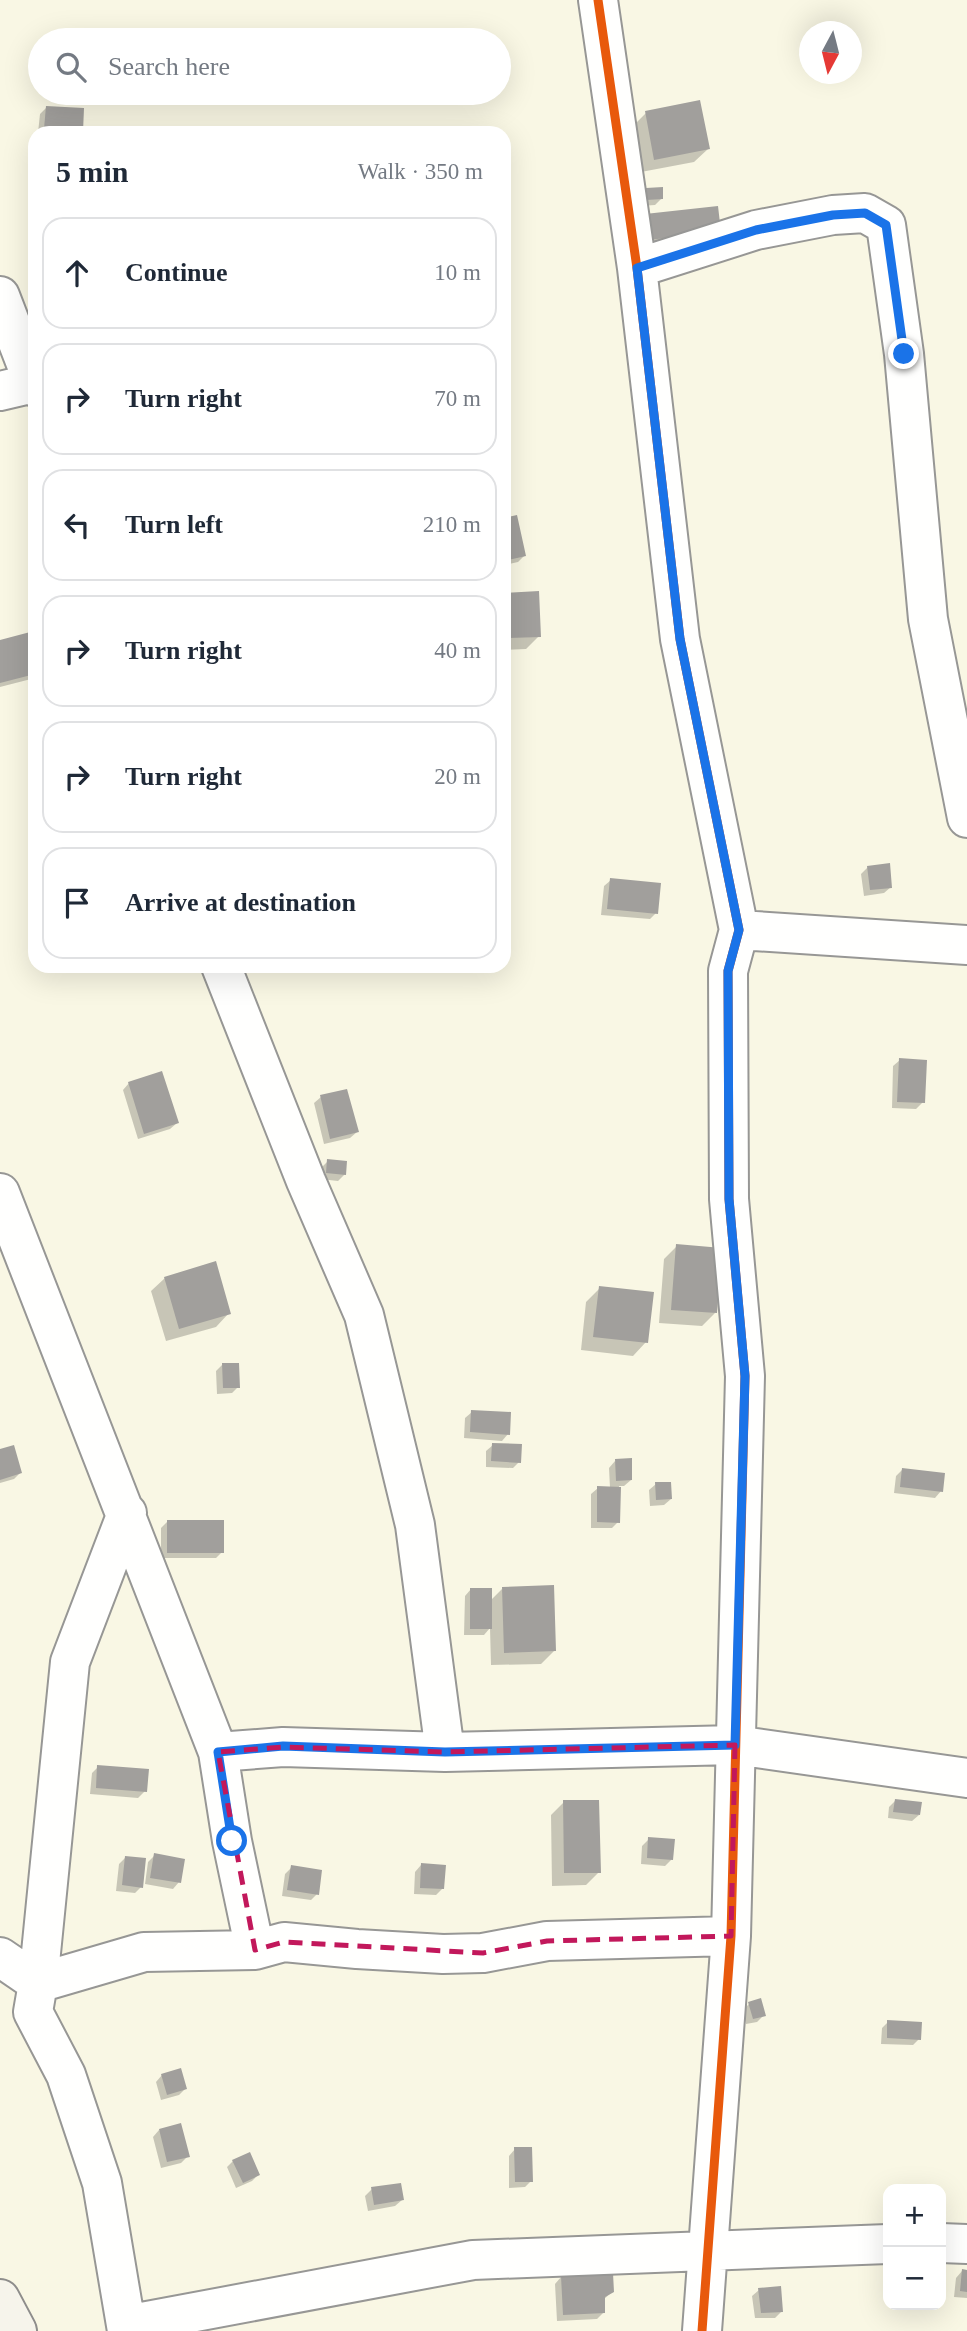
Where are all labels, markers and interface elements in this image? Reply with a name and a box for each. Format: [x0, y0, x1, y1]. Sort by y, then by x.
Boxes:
north arrow [799, 21, 862, 84]
search box [28, 28, 511, 105]
icon: search [52, 48, 90, 86]
text: Search here [108, 52, 230, 81]
text: 5 min [56, 155, 129, 188]
text: Walk · 350 m [358, 159, 483, 184]
icon: ahead [58, 254, 96, 292]
text: Continue [125, 258, 228, 287]
text: 10 m [434, 260, 481, 285]
route end [888, 338, 919, 369]
icon: right [58, 380, 96, 418]
text: Turn right [125, 384, 242, 413]
text: 70 m [434, 386, 481, 411]
icon: left [58, 506, 96, 544]
text: Turn left [125, 510, 223, 539]
text: 210 m [423, 512, 481, 537]
icon: right [58, 632, 96, 670]
text: Turn right [125, 636, 242, 665]
text: 40 m [434, 638, 481, 663]
icon: right [58, 758, 96, 796]
text: Turn right [125, 762, 242, 791]
text: 20 m [434, 764, 481, 789]
icon: arrive [58, 884, 96, 922]
text: Arrive at destination [125, 888, 356, 917]
route start [216, 1825, 247, 1856]
map controls [883, 2184, 946, 2310]
button: + [883, 2184, 946, 2247]
button: − [883, 2247, 946, 2310]

